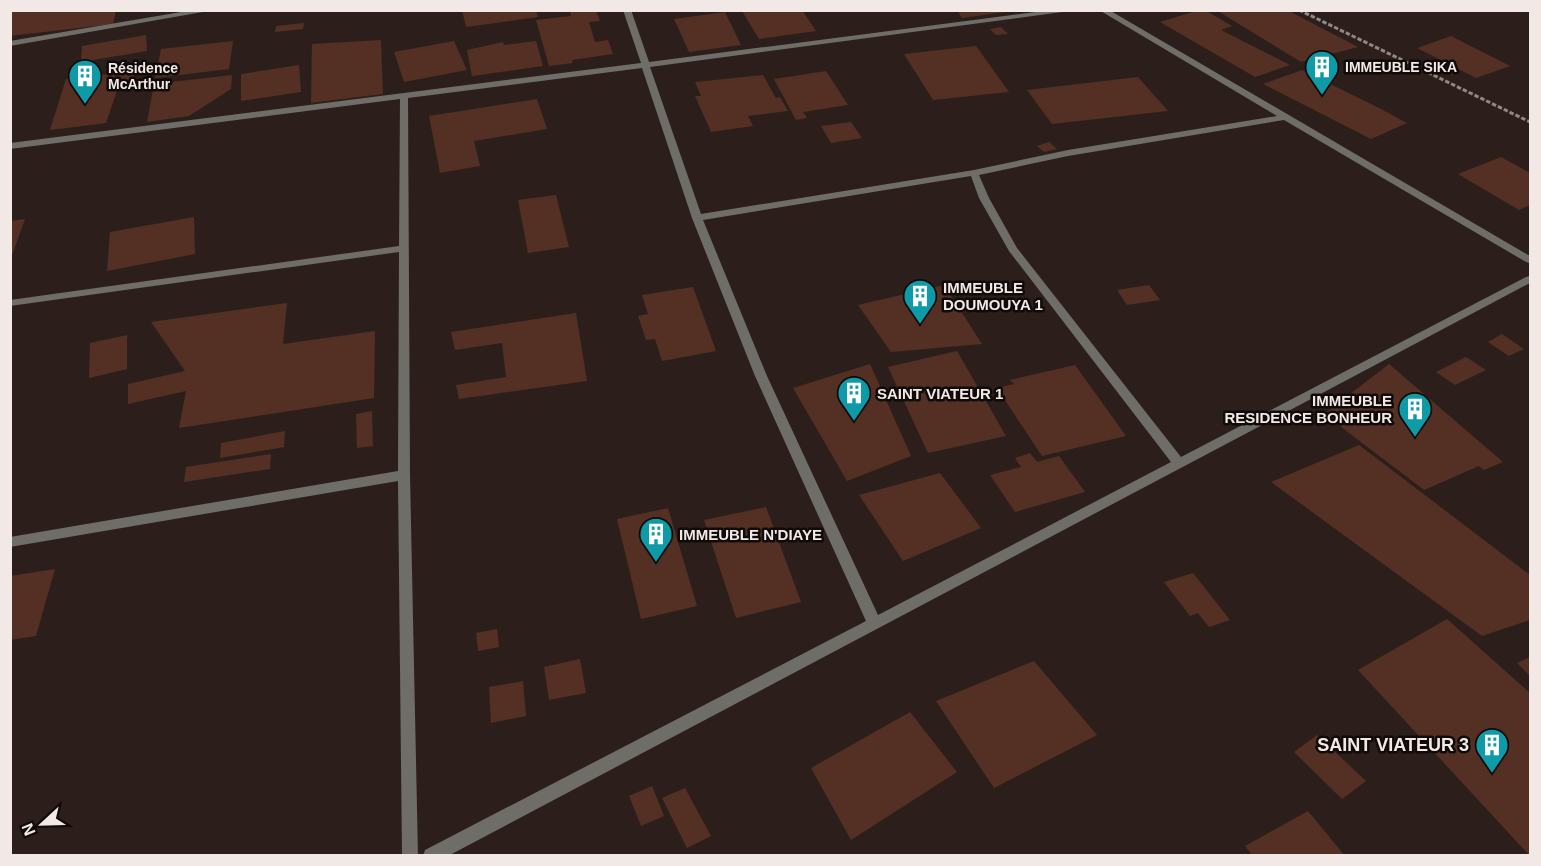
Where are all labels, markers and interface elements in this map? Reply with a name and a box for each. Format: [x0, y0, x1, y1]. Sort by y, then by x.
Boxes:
building icon: IMMEUBLE SIKA [1304, 49, 1340, 96]
building icon: Résidence McArthur [67, 58, 103, 105]
place label: IMMEUBLE SIKA [1345, 59, 1457, 75]
place label: Résidence McArthur [108, 60, 178, 92]
building icon: IMMEUBLE DOUMOUYA 1 [902, 278, 938, 325]
place label: IMMEUBLE DOUMOUYA 1 [943, 279, 1043, 313]
building icon: SAINT VIATEUR 1 [836, 375, 872, 422]
place label: SAINT VIATEUR 1 [877, 385, 1003, 402]
building icon: IMMEUBLE RESIDENCE BONHEUR [1397, 391, 1433, 438]
place label: IMMEUBLE RESIDENCE BONHEUR [1224, 392, 1392, 426]
building icon: IMMEUBLE N'DIAYE [638, 516, 674, 563]
place label: IMMEUBLE N'DIAYE [679, 526, 822, 543]
building icon: SAINT VIATEUR 3 [1474, 727, 1510, 774]
place label: SAINT VIATEUR 3 [1317, 735, 1469, 755]
north arrow [12, 794, 72, 854]
text: N [19, 821, 39, 838]

